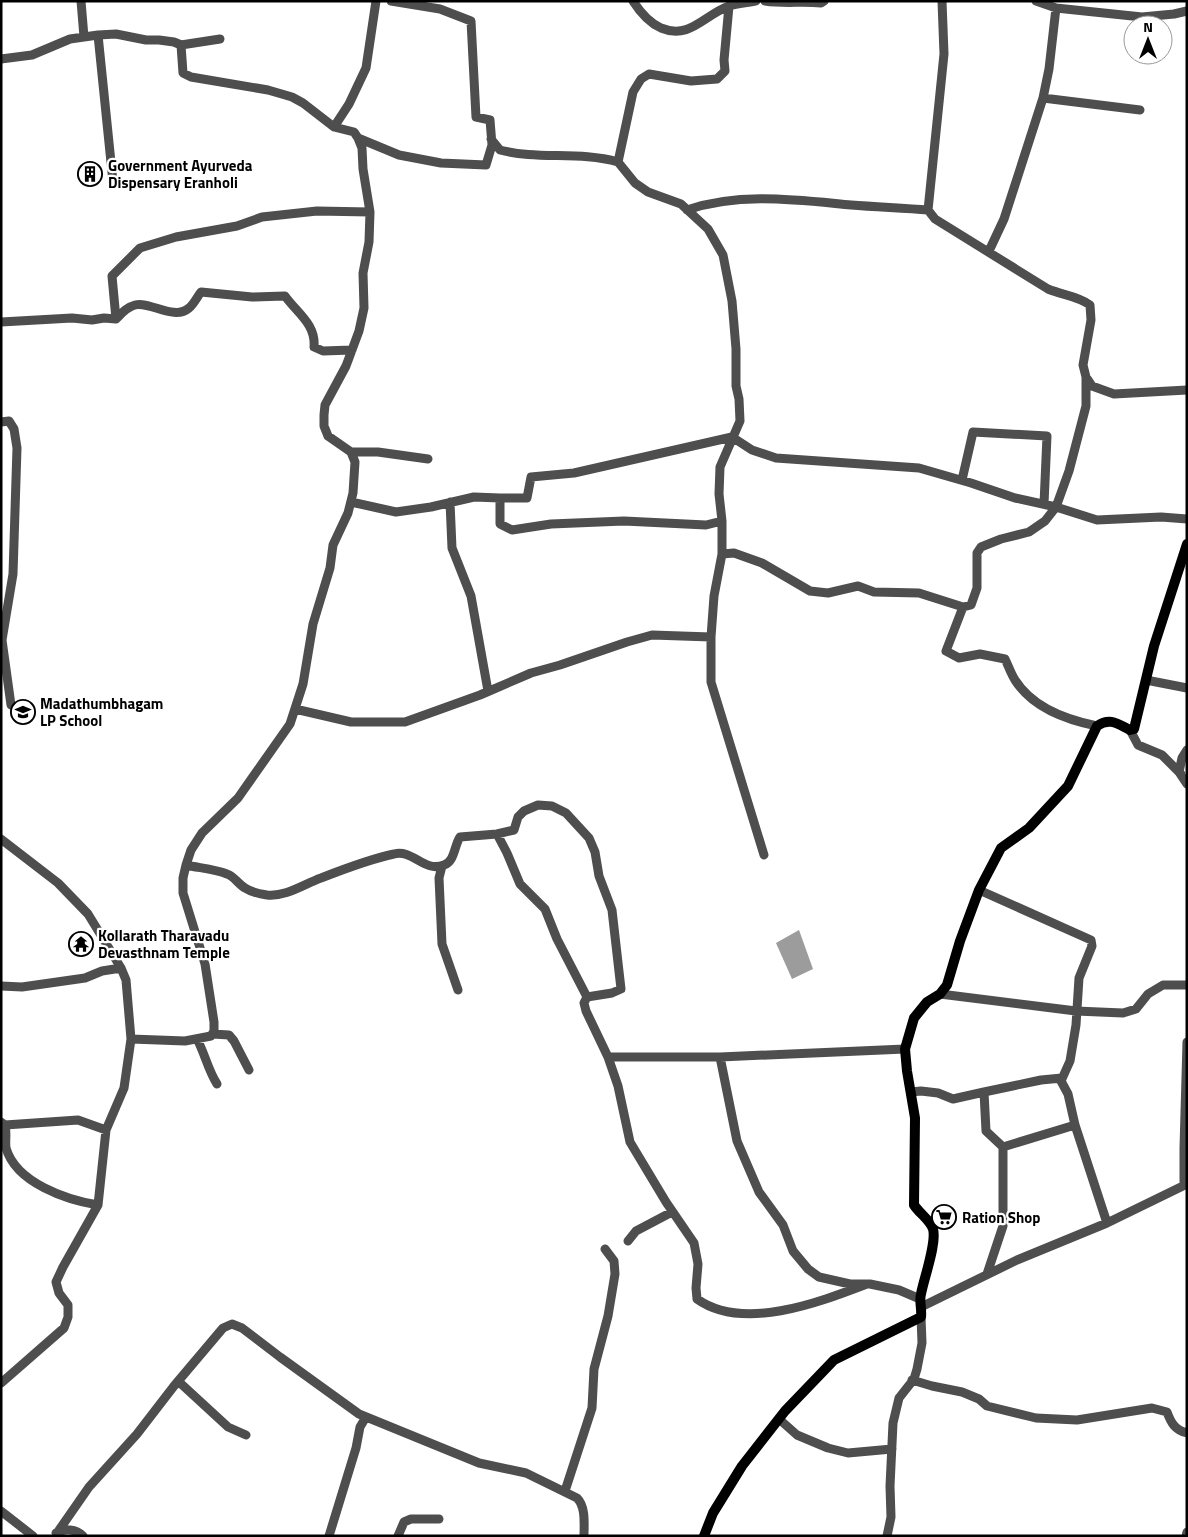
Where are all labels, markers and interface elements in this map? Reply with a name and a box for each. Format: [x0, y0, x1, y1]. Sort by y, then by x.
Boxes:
north arrow [1123, 15, 1173, 65]
text: N [1143, 16, 1153, 37]
place label: Government Ayurveda Dispensary Eranholi [108, 154, 253, 194]
building icon: Government Ayurveda Dispensary Eranholi [77, 161, 103, 187]
place label: Madathumbhagam LP School [40, 692, 163, 732]
school or university icon: Madathumbhagam LP School [10, 699, 36, 725]
place label: Kollarath Tharavadu Devasthnam Temple [98, 924, 230, 964]
temple icon: Kollarath Tharavadu Devasthnam Temple [68, 931, 94, 957]
supermarket icon: Ration Shop [931, 1204, 957, 1230]
place label: Ration Shop [962, 1206, 1040, 1229]

